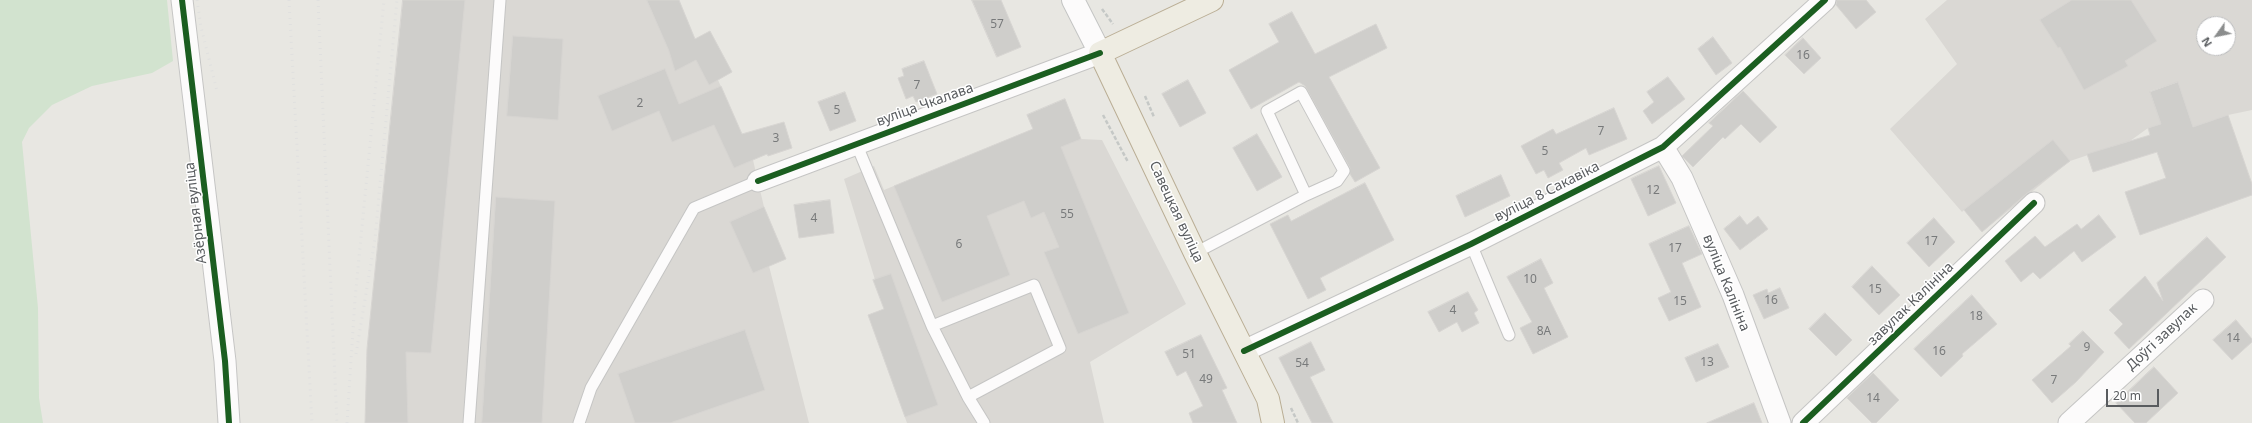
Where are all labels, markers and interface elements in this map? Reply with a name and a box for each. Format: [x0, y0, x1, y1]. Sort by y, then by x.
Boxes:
north arrow [2196, 16, 2236, 56]
house number: 57 [990, 18, 1004, 32]
text: N [2198, 34, 2215, 50]
house number: 16 [1796, 49, 1810, 63]
house number: 7 [914, 79, 920, 93]
street label: вуліца Чкалава [874, 80, 976, 130]
house number: 2 [637, 97, 643, 111]
house number: 5 [834, 104, 840, 118]
house number: 7 [1598, 125, 1604, 139]
house number: 3 [773, 132, 779, 146]
house number: 5 [1542, 145, 1548, 159]
street label: вуліца 8 Сакавіка [1492, 158, 1602, 226]
street label: Савецкая вуліца [1145, 159, 1207, 265]
street label: Азёрная вуліца [181, 161, 211, 265]
house number: 12 [1646, 184, 1660, 198]
house number: 55 [1060, 208, 1074, 222]
house number: 4 [811, 212, 817, 226]
street label: вуліца Калініна [1699, 232, 1753, 334]
house number: 17 [1924, 235, 1938, 249]
house number: 6 [956, 238, 962, 252]
house number: 17 [1668, 242, 1682, 256]
street label: завулак Калініна [1865, 259, 1957, 349]
house number: 10 [1523, 273, 1537, 287]
house number: 15 [1868, 283, 1882, 297]
house number: 16 [1764, 294, 1778, 308]
house number: 15 [1673, 295, 1687, 309]
street label: Доўгі завулак [2123, 300, 2201, 374]
house number: 4 [1450, 304, 1456, 318]
house number: 18 [1969, 310, 1983, 324]
house number: 8А [1537, 325, 1551, 339]
house number: 14 [2226, 332, 2240, 346]
house number: 9 [2084, 341, 2090, 355]
house number: 16 [1932, 345, 1946, 359]
house number: 51 [1182, 348, 1196, 362]
house number: 13 [1700, 356, 1714, 370]
house number: 54 [1295, 357, 1309, 371]
house number: 49 [1199, 373, 1213, 387]
house number: 7 [2051, 374, 2057, 388]
scale bar [2108, 381, 2161, 407]
text: 20 m [2113, 387, 2141, 404]
house number: 14 [1866, 392, 1880, 406]

